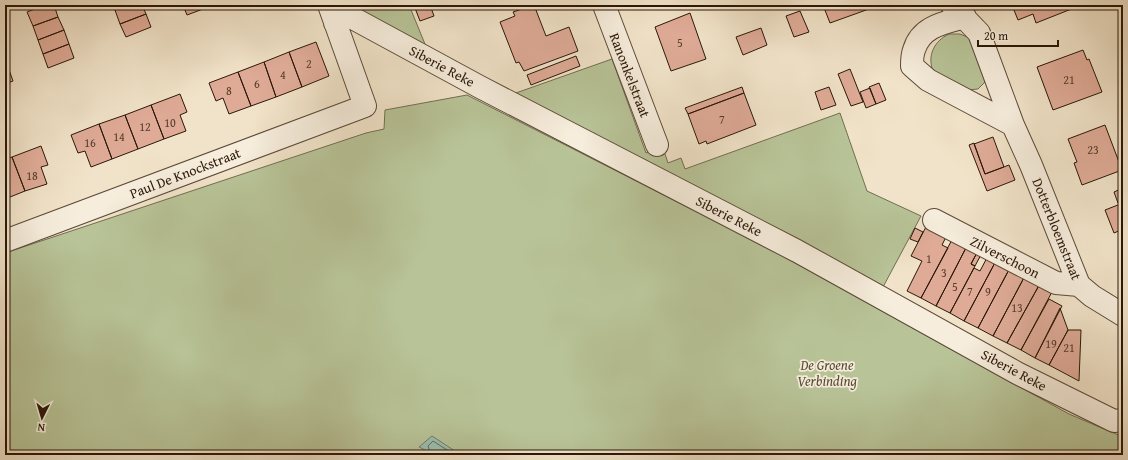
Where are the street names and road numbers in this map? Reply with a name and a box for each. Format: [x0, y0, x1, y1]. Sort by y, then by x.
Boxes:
street label: Ranonkelstraat [605, 30, 655, 120]
street label: Siberie Reke [406, 40, 479, 92]
street label: Paul De Knockstraat [127, 143, 244, 203]
street label: Dotterbloemstraat [1027, 175, 1087, 283]
street label: Siberie Reke [692, 191, 766, 241]
street label: Zilverschoon [967, 231, 1043, 283]
street label: Siberie Reke [978, 344, 1051, 396]

